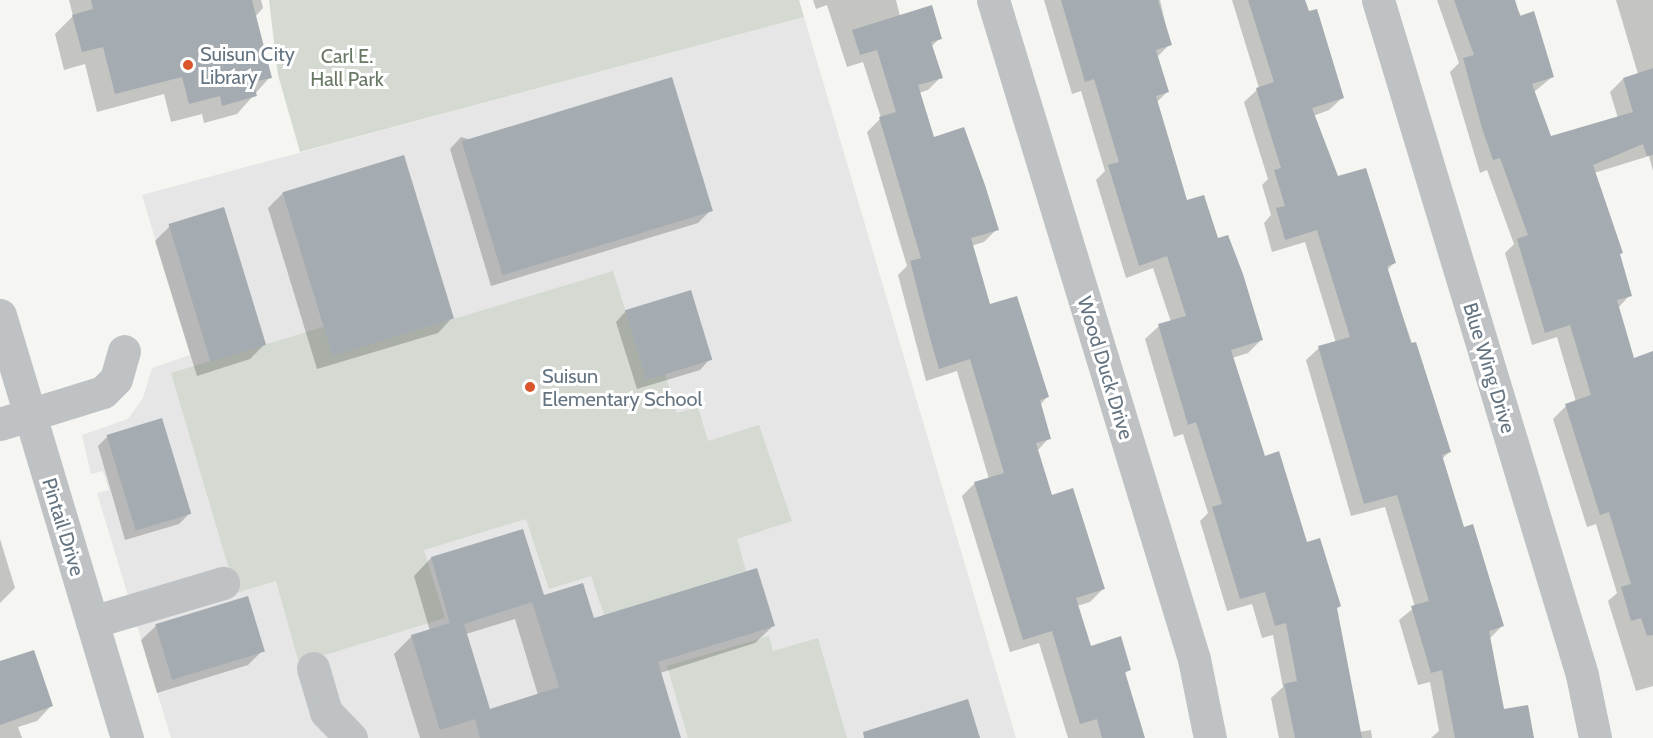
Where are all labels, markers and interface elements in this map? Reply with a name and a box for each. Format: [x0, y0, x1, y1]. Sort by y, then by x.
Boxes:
place label: Suisun City Library [200, 42, 295, 89]
park label: Carl E. Hall Park [310, 45, 384, 92]
marker: Suisun City Library [181, 58, 195, 72]
street label: Wood Duck Drive [1072, 294, 1138, 442]
street label: Blue Wing Drive [1458, 300, 1520, 436]
place label: Suisun Elementary School [542, 364, 702, 411]
marker: Suisun Elementary School [523, 380, 537, 394]
street label: Pintail Drive [37, 475, 89, 579]

